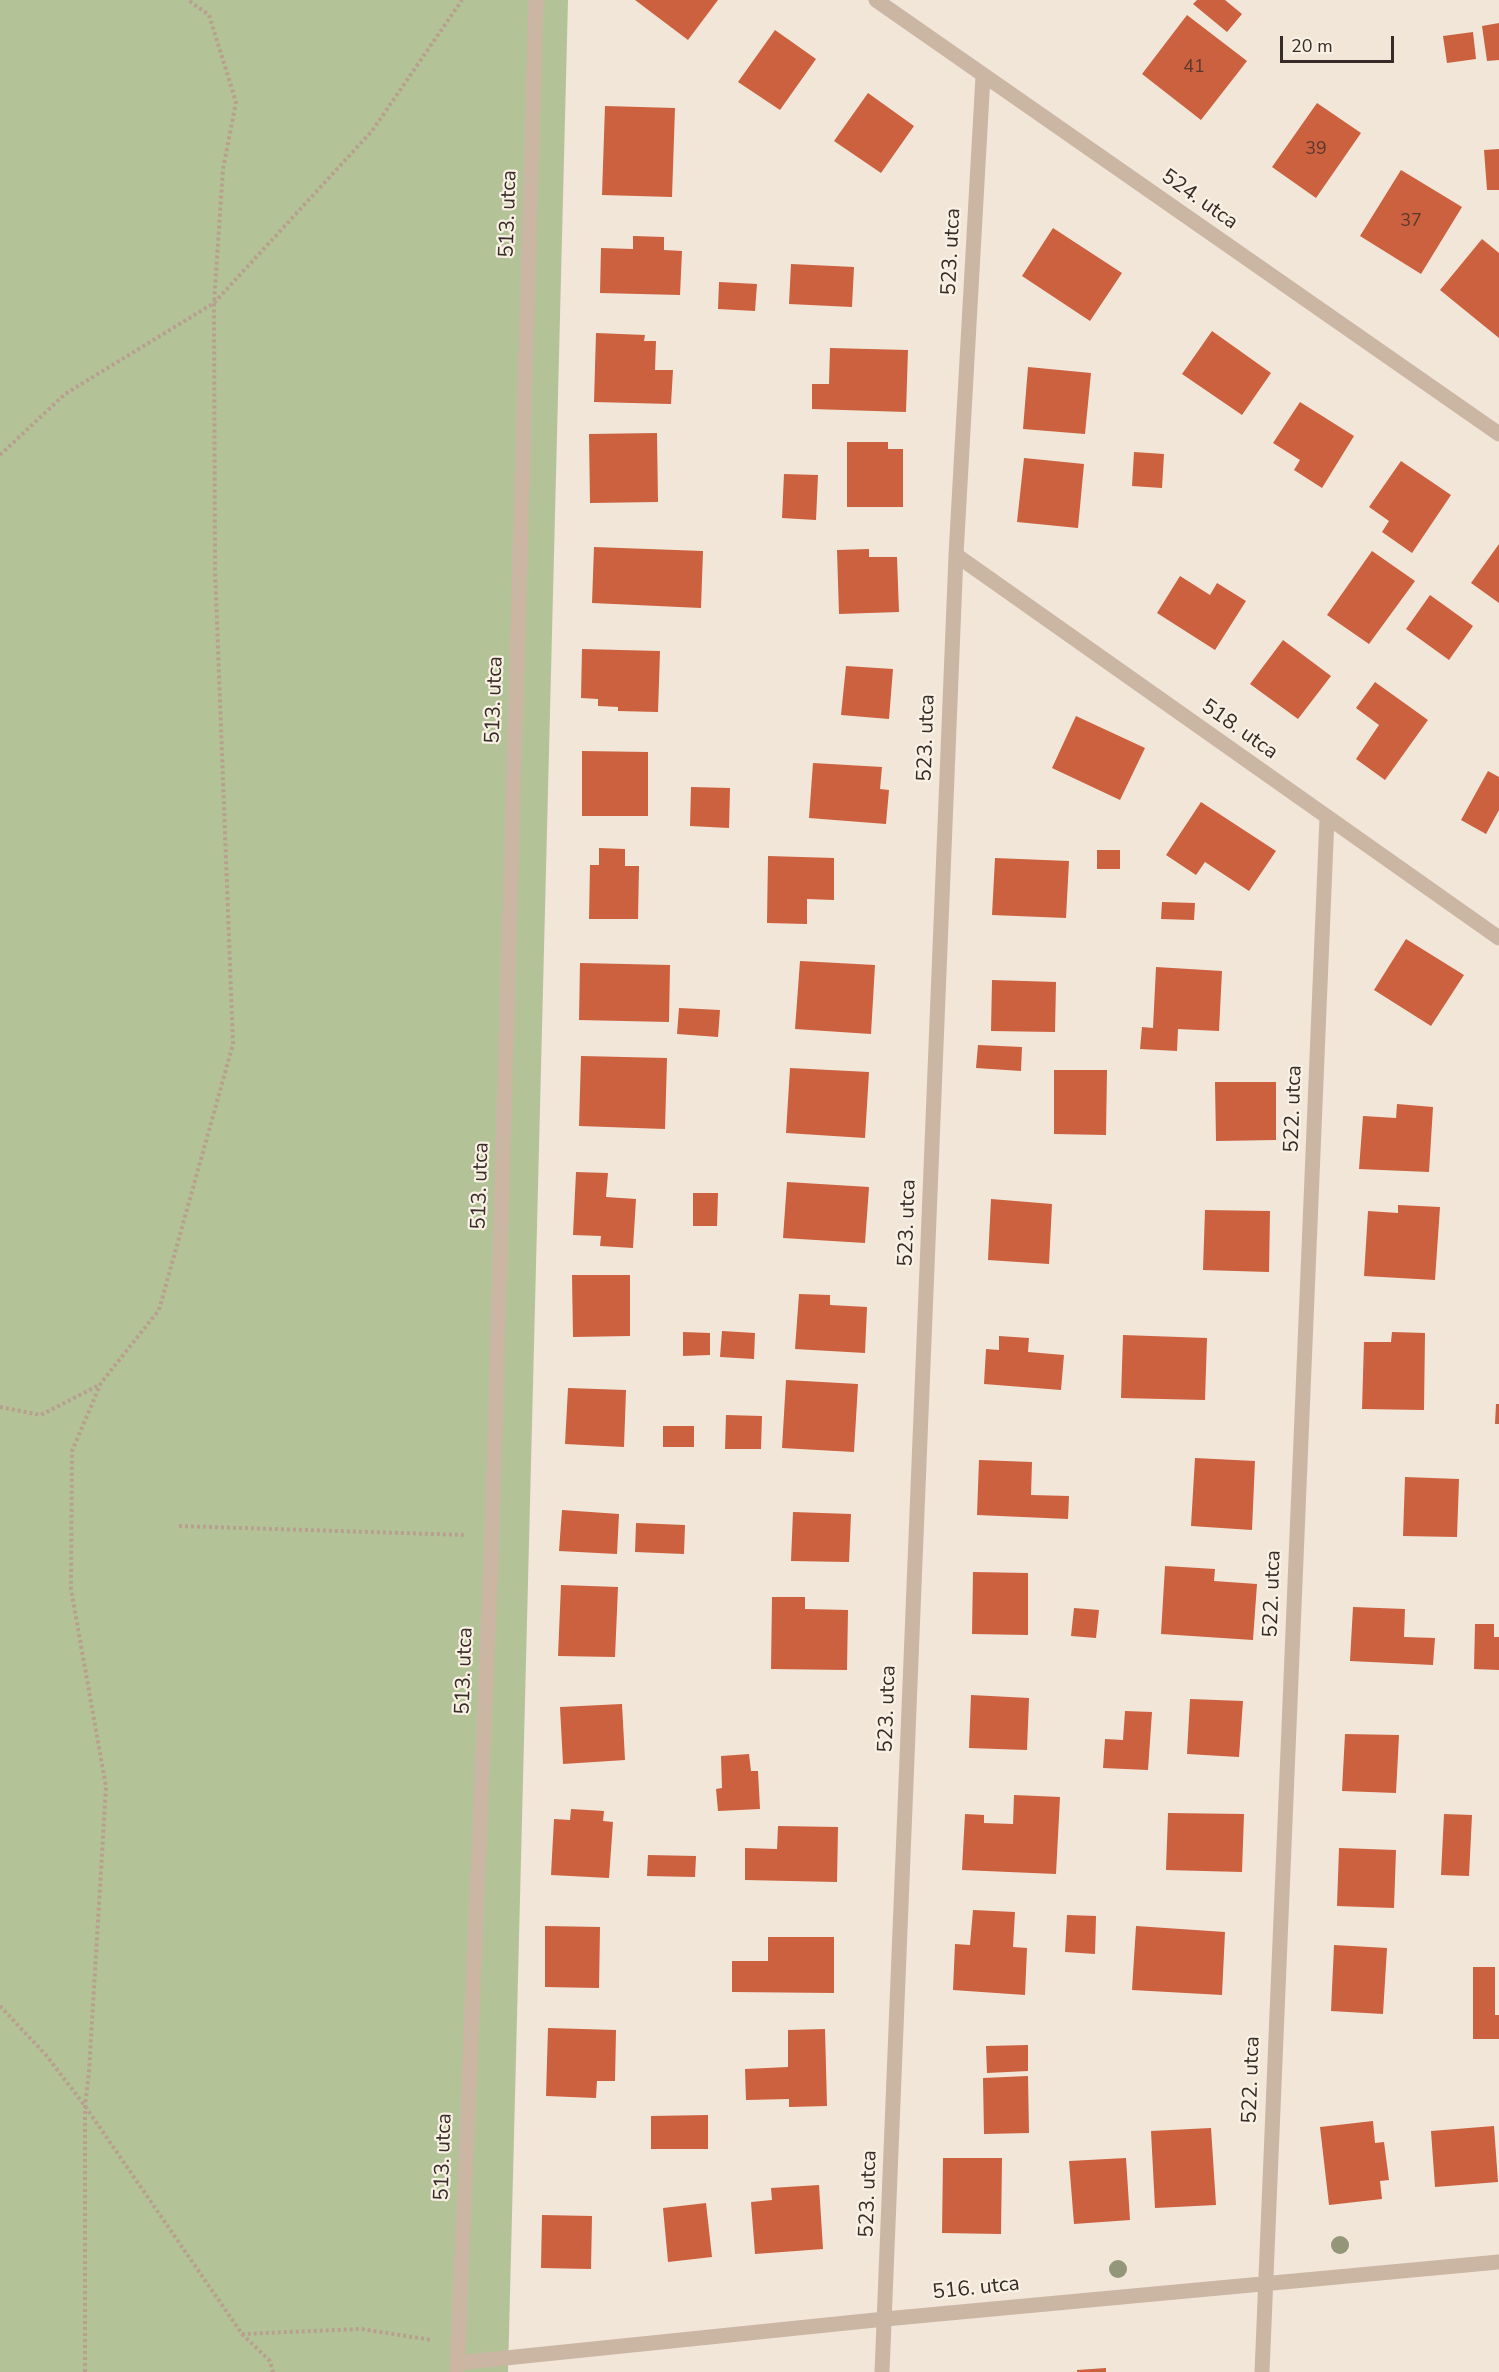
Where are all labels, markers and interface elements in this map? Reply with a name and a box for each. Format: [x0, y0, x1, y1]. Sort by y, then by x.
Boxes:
scale bar [1283, 24, 1397, 62]
text: 20 m [1291, 34, 1333, 58]
house number: 41 [1183, 57, 1205, 79]
house number: 39 [1305, 139, 1327, 161]
street label: 524. utca [1156, 165, 1242, 235]
street label: 513. utca [495, 170, 523, 258]
street label: 523. utca [937, 208, 967, 296]
house number: 37 [1400, 211, 1422, 233]
street label: 513. utca [481, 656, 509, 744]
street label: 523. utca [913, 694, 941, 782]
street label: 518. utca [1196, 695, 1282, 765]
street label: 522. utca [1280, 1065, 1308, 1153]
street label: 513. utca [467, 1142, 495, 1230]
street label: 523. utca [894, 1179, 922, 1267]
street label: 522. utca [1259, 1550, 1287, 1638]
street label: 513. utca [451, 1627, 479, 1715]
street label: 523. utca [874, 1665, 902, 1753]
street label: 522. utca [1238, 2036, 1266, 2124]
street label: 513. utca [430, 2113, 458, 2201]
street label: 523. utca [855, 2150, 883, 2238]
street label: 516. utca [931, 2272, 1021, 2306]

